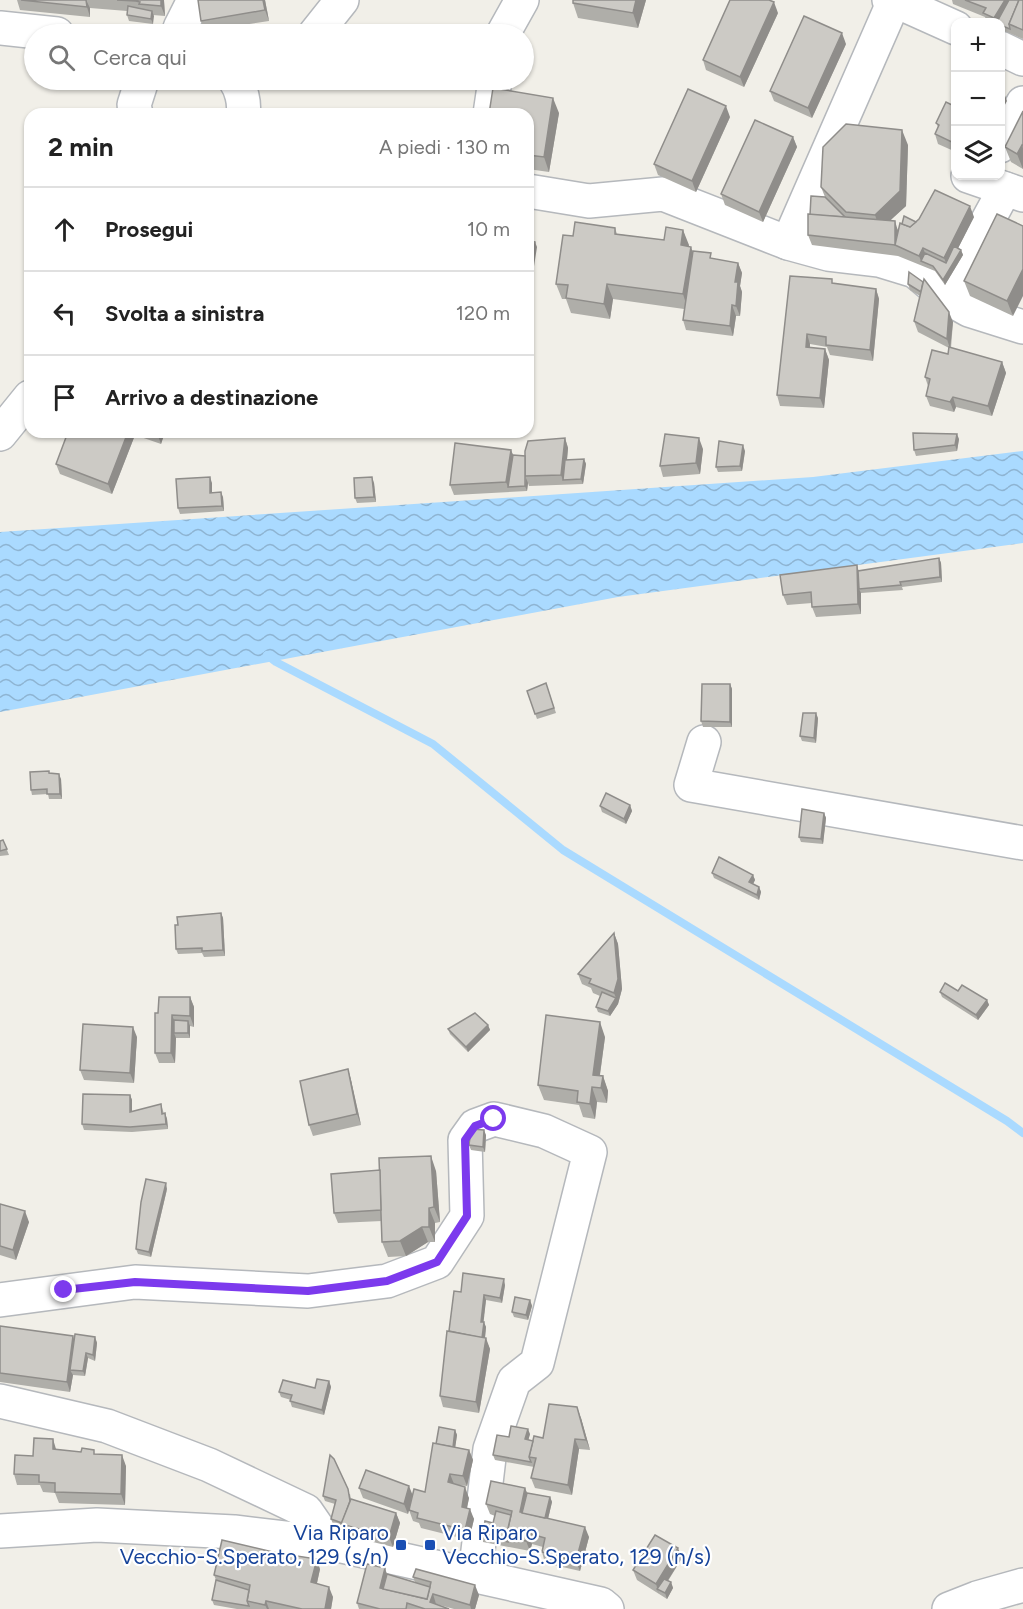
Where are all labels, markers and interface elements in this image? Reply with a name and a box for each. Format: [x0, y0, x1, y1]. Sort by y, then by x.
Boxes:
map controls [951, 18, 1005, 180]
button: + [951, 18, 1005, 72]
search box [24, 24, 534, 90]
icon: search [45, 41, 78, 74]
text: Cerca qui [93, 44, 187, 71]
button: − [951, 72, 1005, 126]
button: layers [951, 126, 1005, 180]
text: 2 min [48, 131, 114, 163]
text: A piedi · 130 m [379, 135, 510, 159]
icon: ahead [48, 213, 81, 246]
text: Prosegui [105, 216, 193, 243]
text: 10 m [467, 217, 510, 241]
icon: left [48, 297, 81, 330]
text: Svolta a sinistra [105, 300, 264, 327]
text: 120 m [456, 301, 510, 325]
icon: arrive [48, 381, 81, 414]
text: Arrivo a destinazione [105, 384, 318, 411]
route start [480, 1105, 506, 1131]
route end [50, 1276, 76, 1302]
place label: Via Riparo Vecchio-S.Sperato, 129 (s/n) [120, 1520, 389, 1569]
place label: Via Riparo Vecchio-S.Sperato, 129 (n/s) [442, 1520, 711, 1569]
marker: Via Riparo Vecchio-S.Sperato, 129 (s/n) [394, 1538, 408, 1552]
marker: Via Riparo Vecchio-S.Sperato, 129 (n/s) [423, 1538, 437, 1552]

